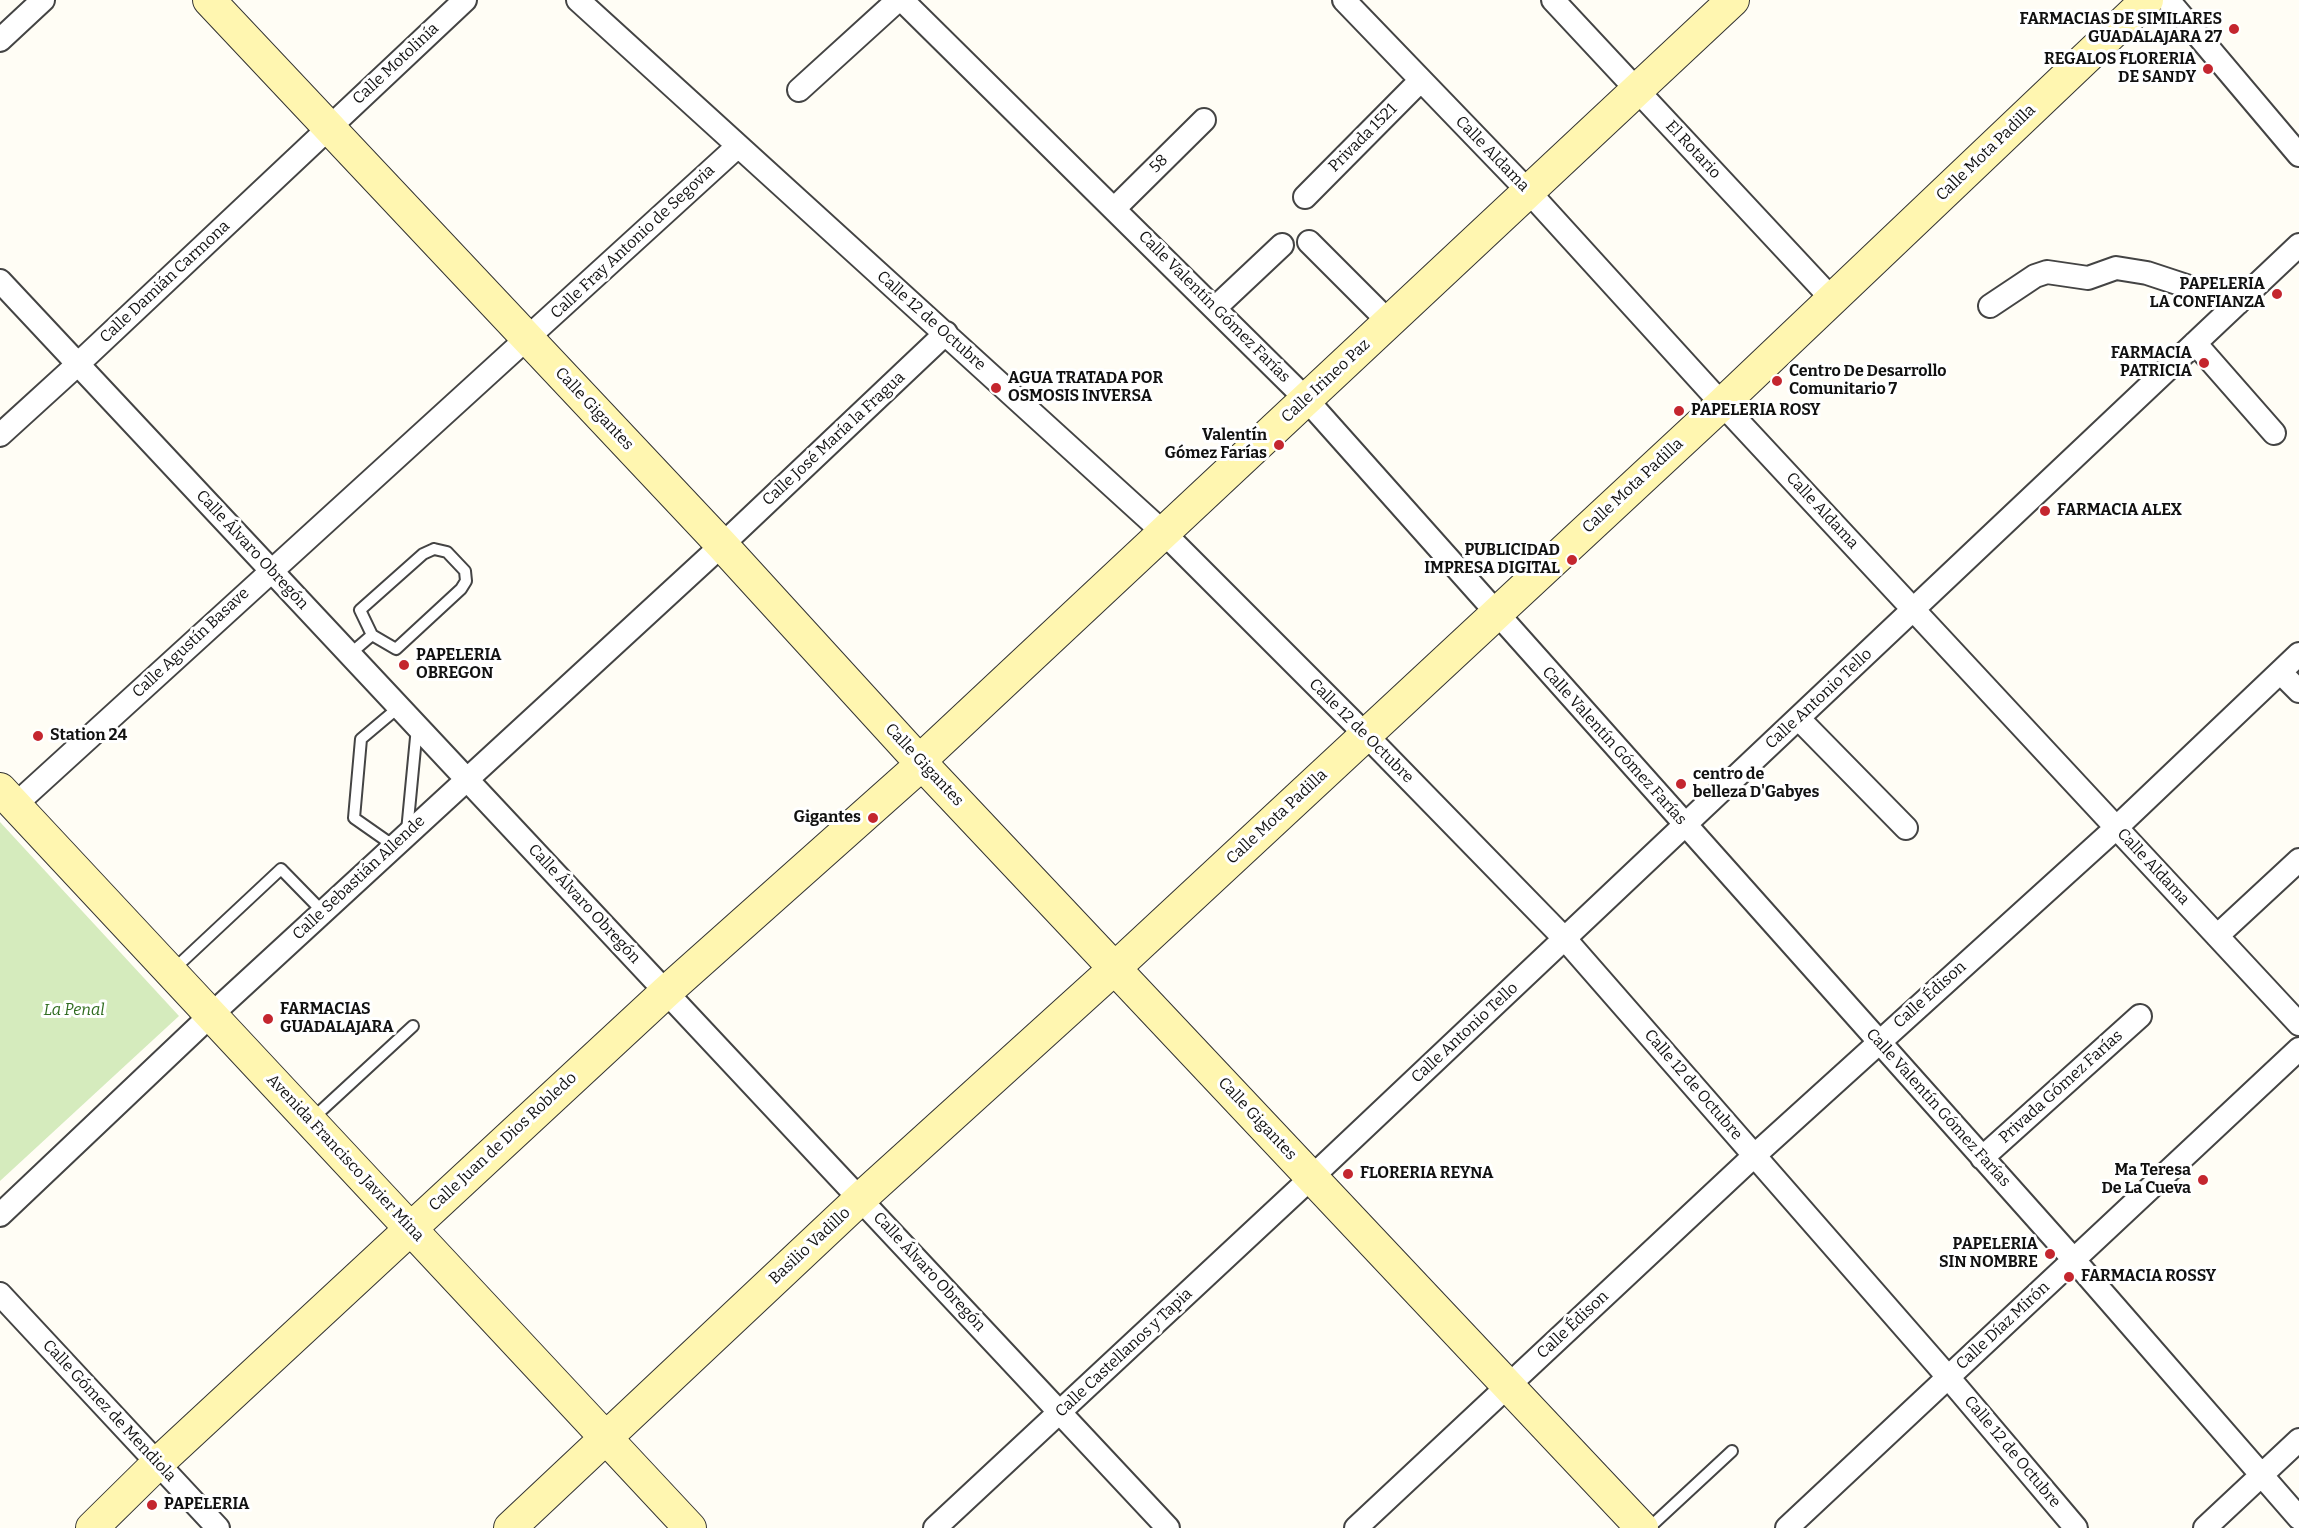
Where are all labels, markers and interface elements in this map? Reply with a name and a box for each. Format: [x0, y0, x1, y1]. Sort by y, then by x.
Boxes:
place label: FARMACIAS DE SIMILARES GUADALAJARA 27 [2019, 10, 2222, 48]
street label: Calle Motolinía [349, 19, 443, 109]
marker: FARMACIAS DE SIMILARES GUADALAJARA 27 [2227, 22, 2241, 36]
place label: REGALOS FLORERIA DE SANDY [2044, 50, 2196, 88]
marker: REGALOS FLORERIA DE SANDY [2201, 62, 2215, 76]
street label: Privada 1521 [1325, 100, 1401, 176]
street label: Calle Mota Padilla [1932, 101, 2040, 205]
street label: Calle Aldama [1451, 112, 1533, 196]
street label: El Rotario [1661, 117, 1725, 183]
street label: 58 [1146, 151, 1172, 177]
street label: Calle Fray Antonio de Segovia [547, 161, 719, 323]
street label: Calle Damián Carmona [96, 217, 234, 347]
street label: Calle Valentín Gómez Farías [1134, 227, 1294, 387]
street label: Calle 12 de Octubre [873, 267, 989, 375]
place label: PAPELERIA LA CONFIANZA [2150, 275, 2265, 313]
marker: PAPELERIA LA CONFIANZA [2270, 287, 2284, 301]
street label: Calle Irineo Paz [1278, 335, 1374, 427]
place label: FARMACIA PATRICIA [2111, 344, 2192, 382]
marker: FARMACIA PATRICIA [2197, 356, 2211, 370]
place label: Centro De Desarrollo Comunitario 7 [1789, 362, 1947, 400]
street label: Calle Gigantes [551, 364, 637, 454]
street label: Calle José María la Fragua [759, 368, 909, 510]
place label: AGUA TRATADA POR OSMOSIS INVERSA [1008, 369, 1163, 407]
marker: Centro De Desarrollo Comunitario 7 [1770, 374, 1784, 388]
marker: AGUA TRATADA POR OSMOSIS INVERSA [989, 381, 1003, 395]
place label: PAPELERIA ROSY [1691, 401, 1820, 421]
marker: PAPELERIA ROSY [1672, 404, 1686, 418]
place label: Valentín Gómez Farías [1164, 426, 1267, 464]
street label: Calle Mota Padilla [1579, 434, 1687, 538]
marker: Valentín Gómez Farías [1272, 438, 1286, 452]
street label: Calle Aldama [1782, 469, 1862, 553]
street label: Calle Álvaro Obregón [192, 486, 312, 614]
place label: FARMACIA ALEX [2057, 501, 2182, 521]
marker: FARMACIA ALEX [2038, 504, 2052, 518]
place label: PUBLICIDAD IMPRESA DIGITAL [1424, 541, 1560, 579]
marker: PUBLICIDAD IMPRESA DIGITAL [1565, 553, 1579, 567]
street label: Calle Agustín Basave [129, 584, 253, 702]
street label: Calle Antonio Tello [1762, 645, 1876, 753]
place label: PAPELERIA OBREGON [416, 646, 501, 684]
marker: PAPELERIA OBREGON [397, 658, 411, 672]
street label: Calle Valentín Gómez Farías [1538, 663, 1690, 829]
street label: Calle 12 de Octubre [1305, 675, 1417, 787]
street label: Calle Gigantes [881, 720, 967, 810]
place label: Station 24 [50, 726, 127, 746]
marker: Station 24 [31, 729, 45, 743]
street label: Calle Mota Padilla [1223, 765, 1331, 869]
place label: centro de belleza D'Gabyes [1693, 765, 1819, 803]
marker: centro de belleza D'Gabyes [1674, 777, 1688, 791]
place label: Gigantes [793, 808, 861, 828]
marker: Gigantes [866, 811, 880, 825]
street label: Calle Sebastián Allende [289, 812, 429, 944]
street label: Calle Aldama [2113, 825, 2193, 909]
street label: Calle Álvaro Obregón [524, 840, 644, 968]
street label: Calle Édison [1890, 957, 1970, 1033]
street label: Calle Antonio Tello [1408, 979, 1522, 1087]
place label: FARMACIAS GUADALAJARA [280, 1000, 394, 1038]
park label: La Penal [43, 1001, 105, 1021]
marker: FARMACIAS GUADALAJARA [261, 1012, 275, 1026]
street label: Calle Valentín Gómez Farías [1862, 1025, 2014, 1191]
street label: Calle 12 de Octubre [1640, 1026, 1746, 1144]
street label: Privada Gómez Farías [1995, 1026, 2127, 1148]
street label: Calle Juan de Dios Robledo [425, 1068, 581, 1216]
street label: Avenida Francisco Javier Mina [262, 1070, 428, 1246]
street label: Calle Gigantes [1214, 1074, 1300, 1164]
place label: Ma Teresa De La Cueva [2101, 1161, 2191, 1199]
place label: FLORERIA REYNA [1360, 1164, 1494, 1184]
marker: FLORERIA REYNA [1341, 1167, 1355, 1181]
marker: Ma Teresa De La Cueva [2196, 1173, 2210, 1187]
street label: Basilio Vadillo [765, 1203, 855, 1289]
street label: Calle Álvaro Obregón [869, 1208, 989, 1336]
place label: PAPELERIA SIN NOMBRE [1939, 1235, 2038, 1273]
marker: PAPELERIA SIN NOMBRE [2043, 1247, 2057, 1261]
place label: FARMACIA ROSSY [2081, 1267, 2216, 1287]
marker: FARMACIA ROSSY [2062, 1270, 2076, 1284]
street label: Calle Díaz Mirón [1952, 1278, 2054, 1374]
street label: Calle Castellanos y Tapia [1052, 1285, 1196, 1421]
street label: Calle Édison [1533, 1287, 1613, 1363]
street label: Calle Gómez de Mendiola [38, 1336, 180, 1486]
street label: Calle 12 de Octubre [1960, 1392, 2064, 1512]
place label: PAPELERIA [164, 1495, 249, 1515]
marker: PAPELERIA [145, 1498, 159, 1512]

